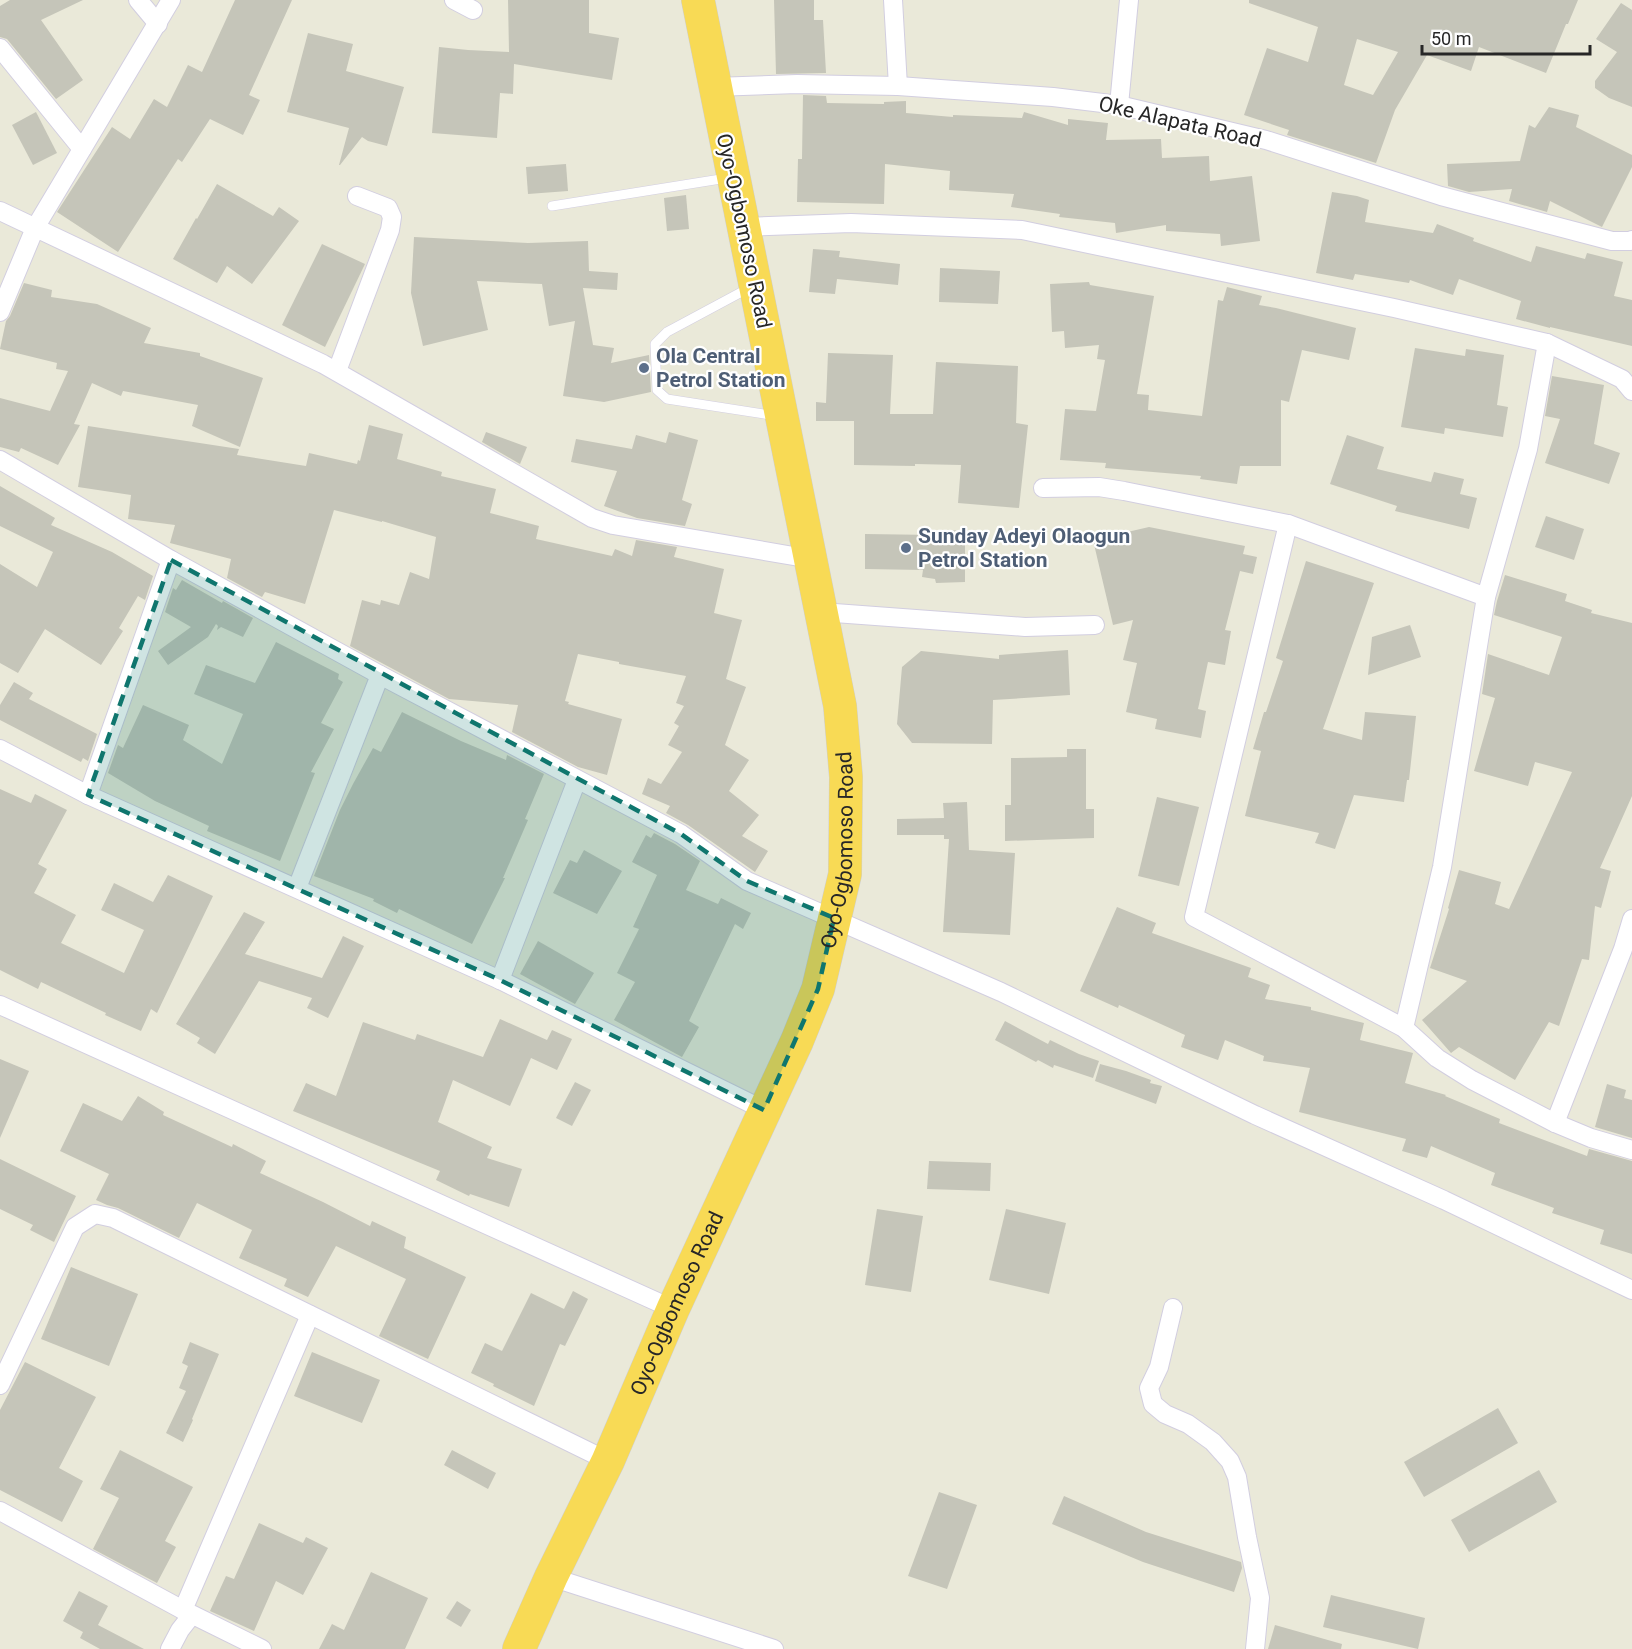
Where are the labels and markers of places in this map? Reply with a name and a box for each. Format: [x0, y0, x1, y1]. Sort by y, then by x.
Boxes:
place label: Ola Central Petrol Station [656, 344, 785, 392]
marker: Ola Central Petrol Station [637, 361, 651, 375]
place label: Sunday Adeyi Olaogun Petrol Station [918, 524, 1130, 572]
marker: Sunday Adeyi Olaogun Petrol Station [899, 541, 913, 555]

